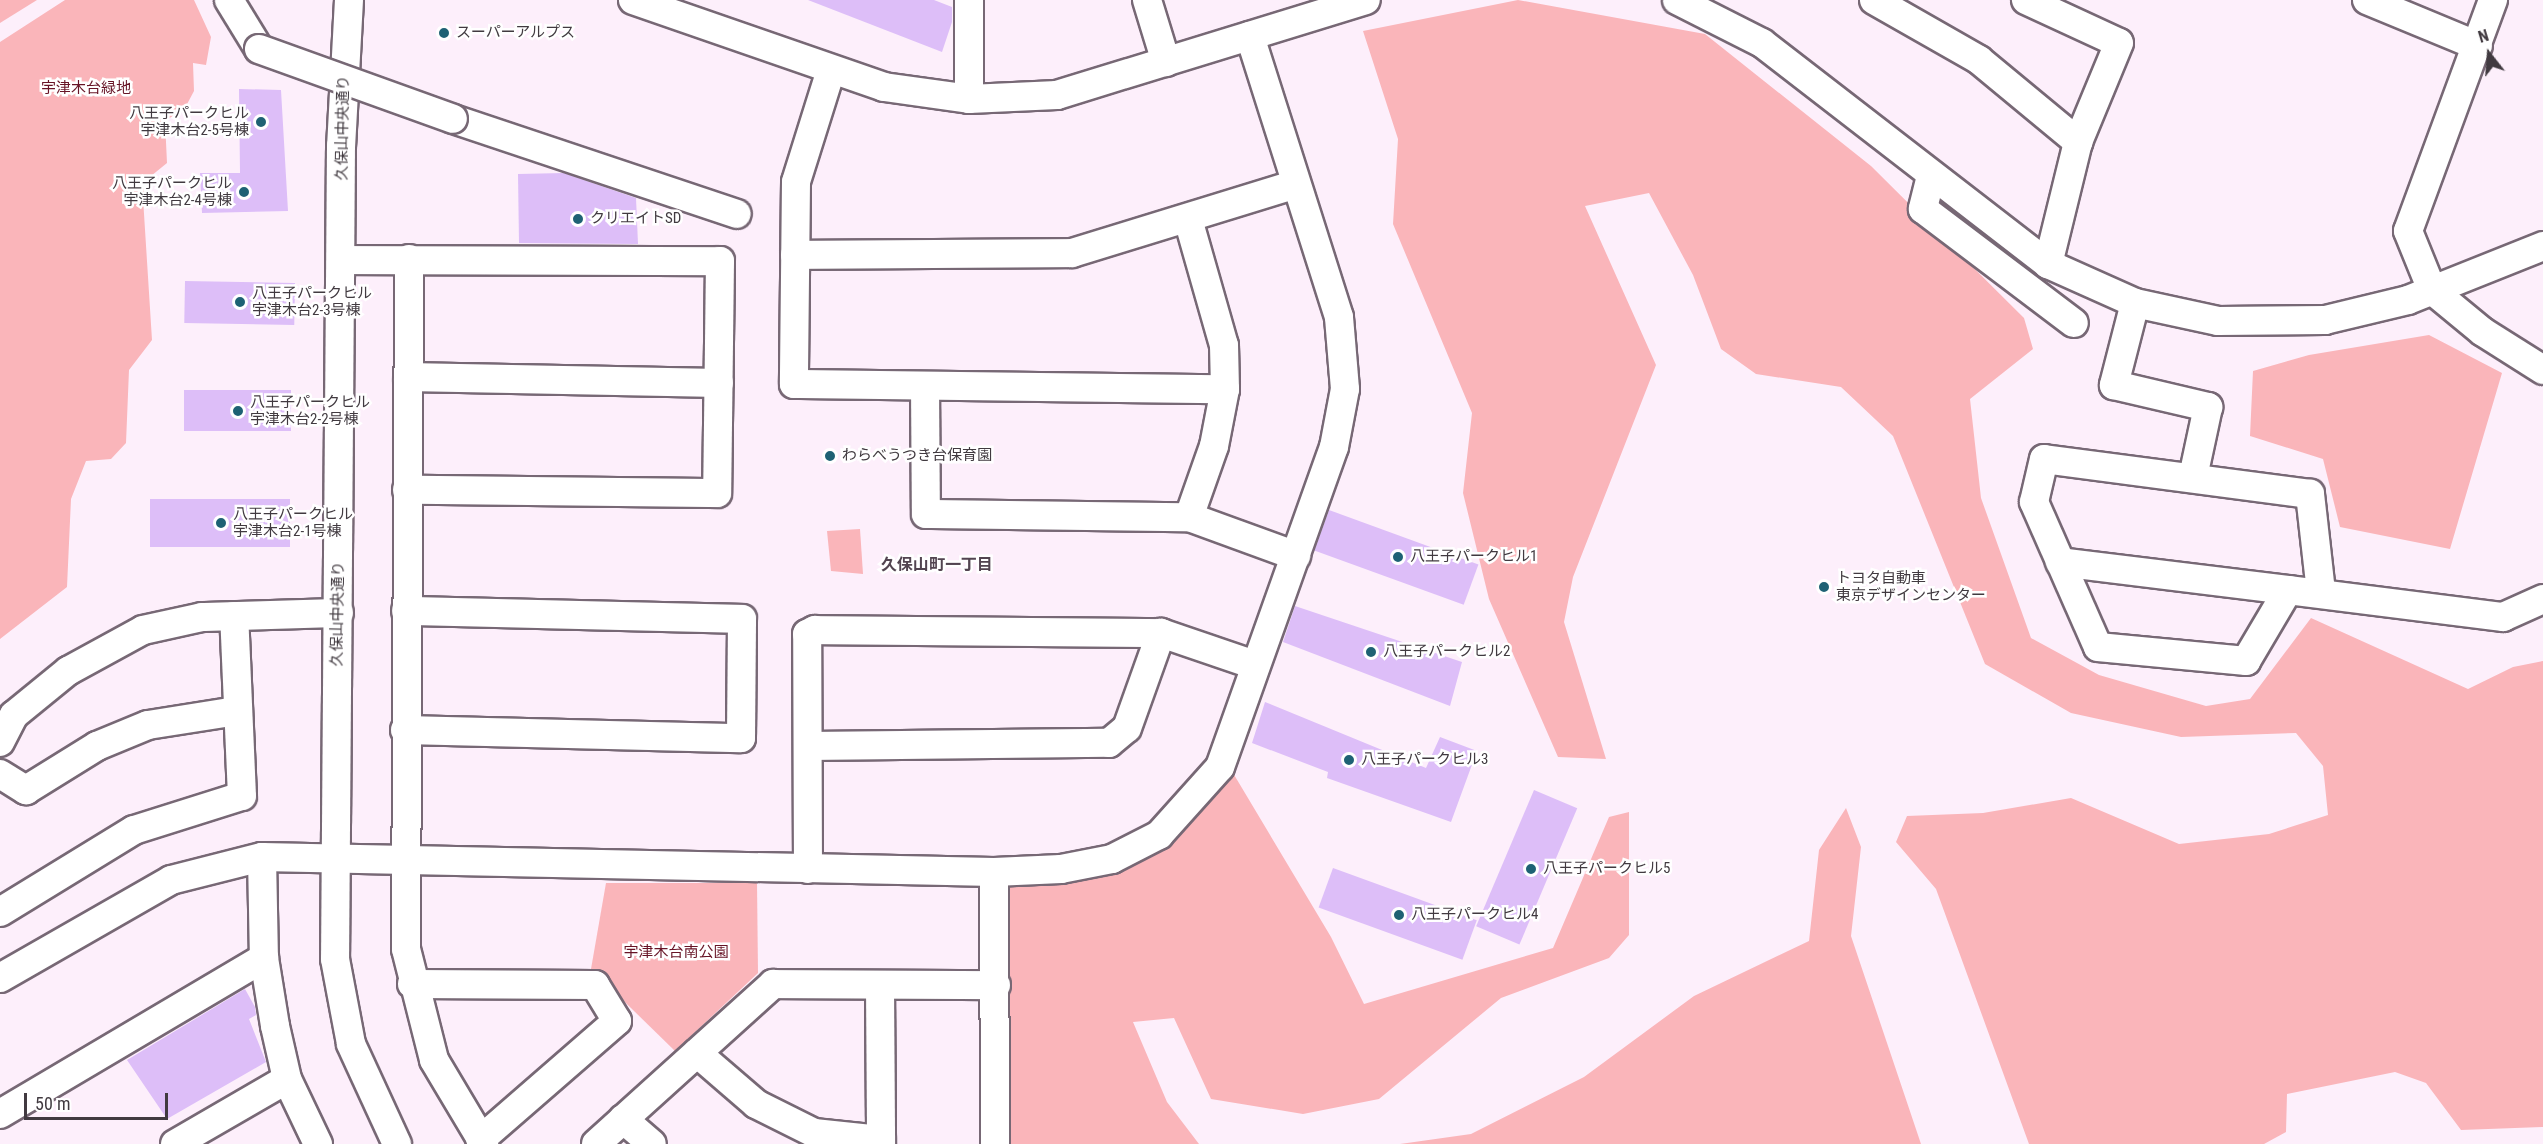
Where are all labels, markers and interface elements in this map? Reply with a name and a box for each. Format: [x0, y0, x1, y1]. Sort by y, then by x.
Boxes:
place label: スーパーアルプス [456, 24, 576, 42]
north arrow [2459, 24, 2519, 84]
marker: スーパーアルプス [437, 26, 451, 40]
text: N [2476, 26, 2491, 47]
street label: 久保山中央通り [333, 75, 353, 181]
park label: 宇津木台緑地 [41, 80, 131, 98]
place label: 八王子パークヒル 宇津木台2-5号棟 [129, 104, 249, 139]
marker: 八王子パークヒル 宇津木台2-5号棟 [254, 115, 268, 129]
place label: 八王子パークヒル 宇津木台2-4号棟 [112, 174, 232, 209]
marker: 八王子パークヒル 宇津木台2-4号棟 [237, 185, 251, 199]
place label: クリエイトSD [590, 210, 681, 228]
marker: クリエイトSD [571, 212, 585, 226]
place label: 八王子パークヒル 宇津木台2-3号棟 [252, 284, 372, 319]
marker: 八王子パークヒル 宇津木台2-3号棟 [233, 295, 247, 309]
place label: 八王子パークヒル 宇津木台2-2号棟 [250, 393, 370, 428]
marker: 八王子パークヒル 宇津木台2-2号棟 [231, 404, 245, 418]
place label: わらべうつき台保育園 [842, 447, 992, 465]
marker: わらべうつき台保育園 [823, 449, 837, 463]
place label: 八王子パークヒル 宇津木台2-1号棟 [233, 505, 353, 540]
marker: 八王子パークヒル 宇津木台2-1号棟 [214, 516, 228, 530]
place label: 八王子パークヒル1 [1410, 548, 1537, 566]
marker: 八王子パークヒル1 [1391, 550, 1405, 564]
district label: 久保山町一丁目 [881, 555, 993, 575]
street label: 久保山中央通り [328, 561, 348, 667]
place label: トヨタ自動車 東京デザインセンター [1836, 569, 1986, 604]
marker: トヨタ自動車 東京デザインセンター [1817, 580, 1831, 594]
place label: 八王子パークヒル2 [1383, 643, 1510, 661]
marker: 八王子パークヒル2 [1364, 645, 1378, 659]
place label: 八王子パークヒル3 [1361, 751, 1488, 769]
marker: 八王子パークヒル3 [1342, 753, 1356, 767]
place label: 八王子パークヒル5 [1543, 860, 1670, 878]
marker: 八王子パークヒル5 [1524, 862, 1538, 876]
place label: 八王子パークヒル4 [1411, 906, 1538, 924]
marker: 八王子パークヒル4 [1392, 908, 1406, 922]
park label: 宇津木台南公園 [624, 944, 728, 962]
scale bar [27, 1081, 171, 1119]
text: 50 m [35, 1093, 70, 1114]

